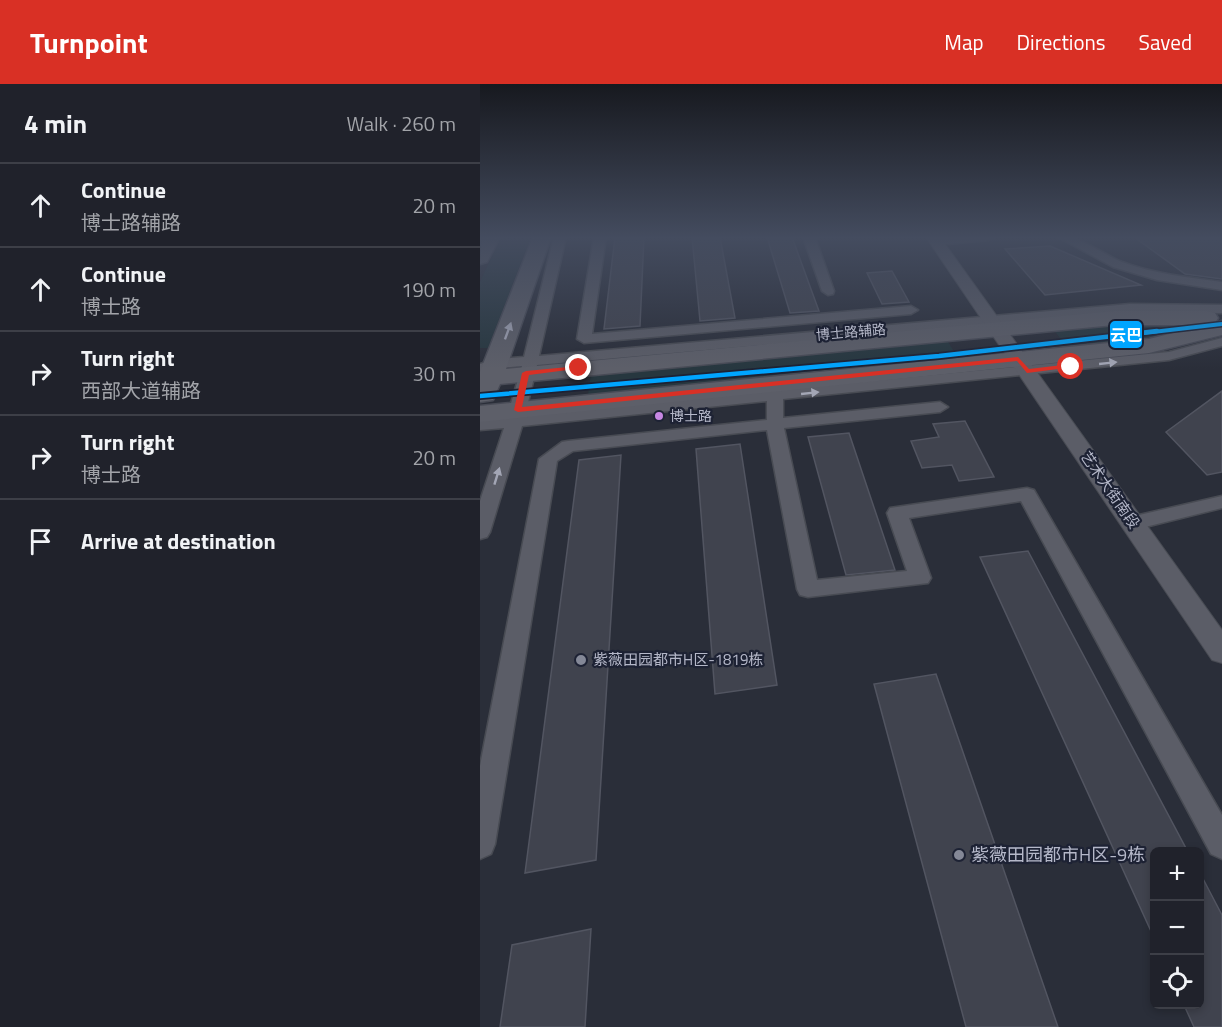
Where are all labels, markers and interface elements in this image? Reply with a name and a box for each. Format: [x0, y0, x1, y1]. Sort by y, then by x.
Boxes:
text: Turnpoint [30, 21, 148, 64]
text: Map [944, 26, 984, 58]
text: Directions [1017, 26, 1106, 58]
text: Saved [1139, 26, 1192, 58]
text: 4 min [24, 104, 87, 143]
text: Walk · 260 m [347, 108, 456, 139]
text: Continue [81, 173, 166, 207]
icon: ahead [24, 189, 57, 222]
text: 20 m [412, 190, 456, 221]
text: 博士路辅路 [81, 207, 181, 238]
text: Continue [81, 257, 166, 291]
icon: ahead [24, 273, 57, 306]
text: 190 m [401, 274, 456, 305]
text: 博士路 [81, 291, 141, 322]
street label: 博士路辅路 [815, 318, 887, 345]
line badge: 云巴 [1109, 320, 1143, 349]
one-way arrow [503, 322, 513, 340]
text: 云巴 [1110, 323, 1142, 347]
text: Turn right [81, 341, 175, 375]
route start [1057, 353, 1083, 379]
route end [565, 354, 591, 380]
icon: right [24, 357, 57, 390]
text: 30 m [412, 358, 456, 389]
one-way arrow [1099, 358, 1118, 367]
text: 西部大道辅路 [81, 375, 201, 406]
one-way arrow [800, 388, 819, 398]
place label: 博士路 [670, 405, 712, 426]
marker: 博士路 [653, 410, 665, 422]
text: Turn right [81, 425, 175, 459]
icon: right [24, 441, 57, 474]
text: 20 m [412, 442, 456, 473]
street label: 艺术大街南段 [1075, 446, 1146, 533]
text: 博士路 [81, 459, 141, 490]
one-way arrow [493, 467, 502, 485]
text: Arrive at destination [81, 524, 276, 558]
icon: arrive [24, 525, 57, 558]
place label: 紫薇田园都市H区-1819栋 [593, 648, 763, 671]
marker: 紫薇田园都市H区-1819栋 [574, 653, 588, 667]
place label: 紫薇田园都市H区-9栋 [971, 841, 1145, 868]
map controls [1150, 847, 1204, 1009]
button: + [1150, 847, 1204, 901]
marker: 紫薇田园都市H区-9栋 [952, 848, 966, 862]
button: − [1150, 901, 1204, 955]
button: locate [1150, 955, 1204, 1009]

